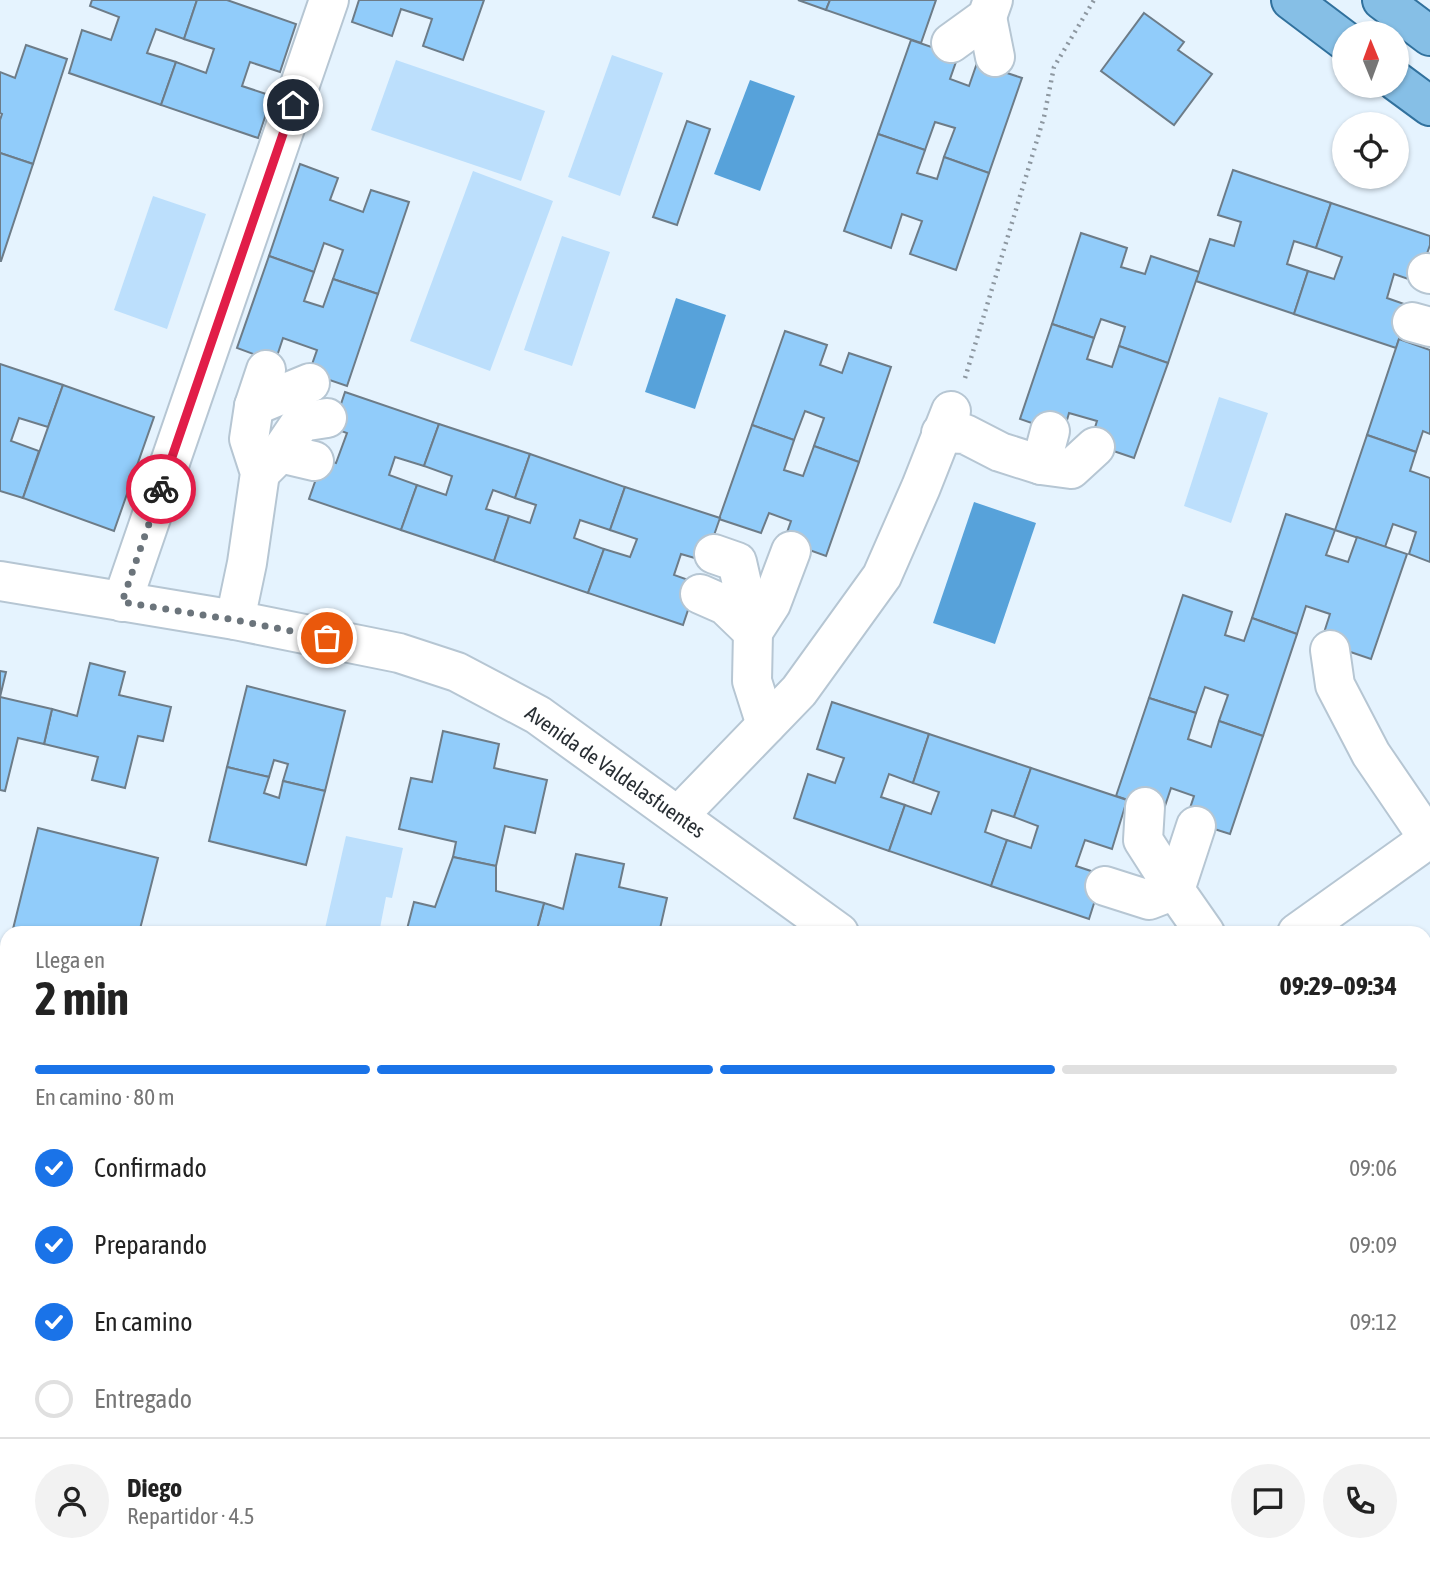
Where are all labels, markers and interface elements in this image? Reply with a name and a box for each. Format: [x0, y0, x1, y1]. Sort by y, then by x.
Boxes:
north arrow [1332, 21, 1409, 98]
map controls [1332, 21, 1409, 189]
pin [263, 75, 323, 135]
icon: home [274, 86, 312, 124]
button: locate [1332, 112, 1409, 189]
courier [126, 454, 196, 524]
icon: bike [142, 470, 180, 508]
pin [297, 608, 357, 668]
icon: bag [308, 619, 346, 657]
street label: Avenida de Valdelasfuentes [521, 700, 710, 842]
text: Llega en [35, 947, 105, 973]
text: 09:29–09:34 [1280, 971, 1397, 1001]
text: 2 min [35, 972, 129, 1025]
text: En camino · 80 m [35, 1084, 175, 1110]
icon: check [35, 1149, 73, 1187]
text: Confirmado [94, 1153, 207, 1183]
text: 09:06 [1349, 1155, 1397, 1181]
icon: check [35, 1226, 73, 1264]
text: Preparando [94, 1230, 207, 1260]
text: 09:09 [1349, 1232, 1397, 1258]
icon: check [35, 1303, 73, 1341]
text: En camino [94, 1307, 193, 1337]
text: 09:12 [1350, 1309, 1397, 1335]
text: Entregado [94, 1384, 192, 1414]
button: person [35, 1464, 109, 1538]
button: chat [1231, 1464, 1305, 1538]
button: phone [1323, 1464, 1397, 1538]
text: Diego [127, 1473, 182, 1503]
text: Repartidor · 4.5 [127, 1503, 254, 1529]

